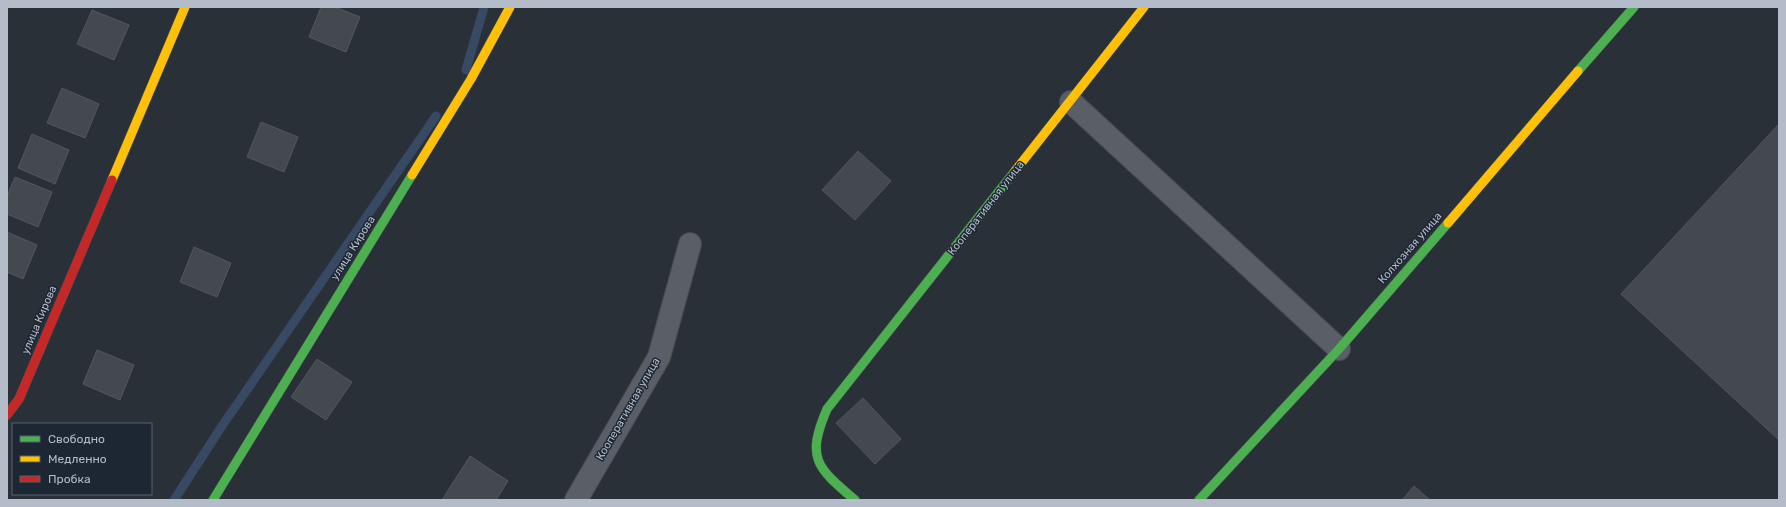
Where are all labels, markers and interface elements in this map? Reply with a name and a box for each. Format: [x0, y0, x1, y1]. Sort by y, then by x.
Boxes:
street label: Кооперативная улица [945, 158, 1027, 258]
street label: Колхозная улица [1375, 210, 1445, 286]
street label: улица Кирова [328, 214, 378, 282]
street label: улица Кирова [19, 284, 59, 356]
street label: Кооперативная улица [593, 355, 663, 463]
legend [12, 423, 152, 495]
text: Свободно [48, 432, 105, 446]
text: Медленно [48, 452, 107, 466]
text: Пробка [48, 472, 91, 486]

